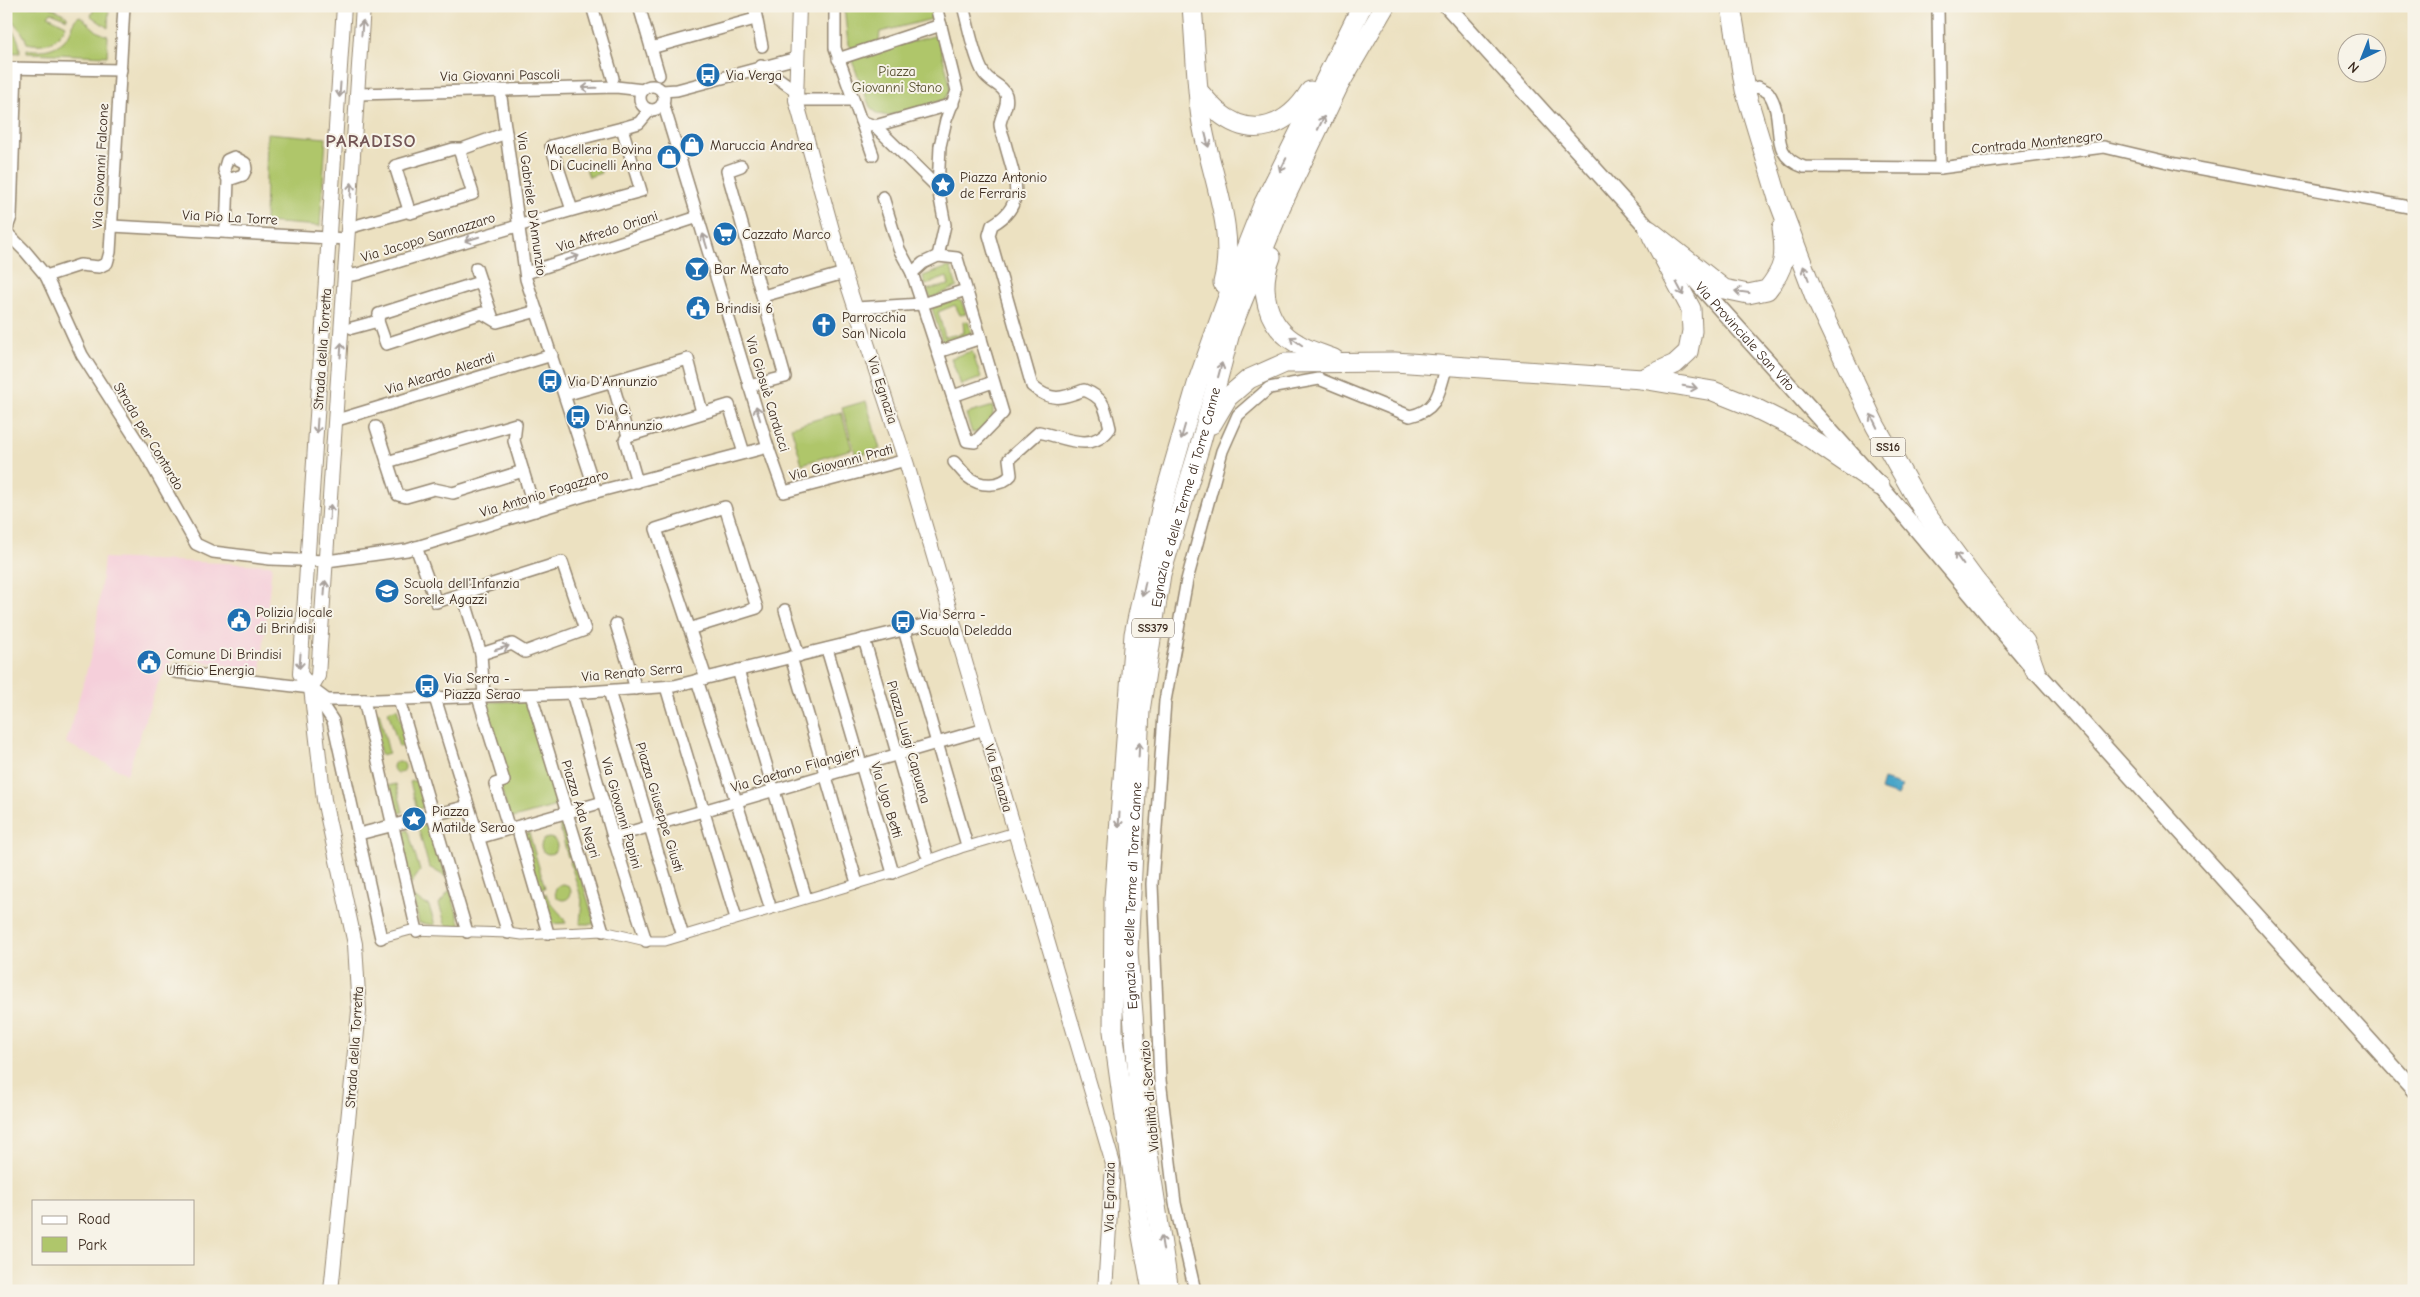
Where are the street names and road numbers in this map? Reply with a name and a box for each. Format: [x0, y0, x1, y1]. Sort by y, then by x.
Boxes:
street label: Via Giovanni Pascoli [440, 66, 560, 85]
street label: Via Giovanni Falcone [89, 103, 112, 229]
street label: Contrada Montenegro [1971, 127, 2104, 158]
street label: Via Gabriele D'Annunzio [513, 131, 550, 277]
street label: Via Pio La Torre [182, 207, 278, 228]
street label: Via Alfredo Oriani [554, 207, 660, 256]
street label: Via Jacopo Sannazzaro [359, 209, 497, 266]
street label: Via Provinciale San Vito [1691, 279, 1798, 395]
street label: Strada della Torretta [310, 288, 335, 411]
street label: Via Giosuè Carducci [742, 334, 793, 454]
street label: Via Aleardo Aleardi [383, 349, 497, 398]
street label: Via Egnazia [864, 354, 901, 426]
street label: Strada per Contardo [110, 379, 187, 493]
street label: Egnazia e delle Terme di Torre Canne [1148, 385, 1224, 608]
road number: SS16 [1870, 438, 1906, 457]
street label: Via Giovanni Prati [787, 440, 895, 485]
street label: Via Antonio Fogazzaro [478, 466, 611, 521]
road number: SS379 [1132, 618, 1174, 638]
street label: Via Renato Serra [581, 660, 683, 685]
street label: Piazza Luigi Capuana [883, 679, 934, 806]
street label: Piazza Giuseppe Giusti [632, 740, 687, 874]
street label: Via Egnazia [981, 742, 1016, 814]
street label: Via Gaetano Filangieri [729, 743, 861, 796]
street label: Via Giovanni Papini [597, 755, 646, 871]
street label: Piazza Ada Negri [558, 758, 604, 860]
street label: Via Ugo Betti [867, 760, 906, 840]
street label: Egnazia e delle Terme di Torre Canne [1120, 782, 1145, 1010]
street label: Strada della Torretta [342, 986, 367, 1109]
street label: Viabilità di Servizio [1136, 1040, 1163, 1152]
street label: Via Egnazia [1100, 1162, 1119, 1232]

